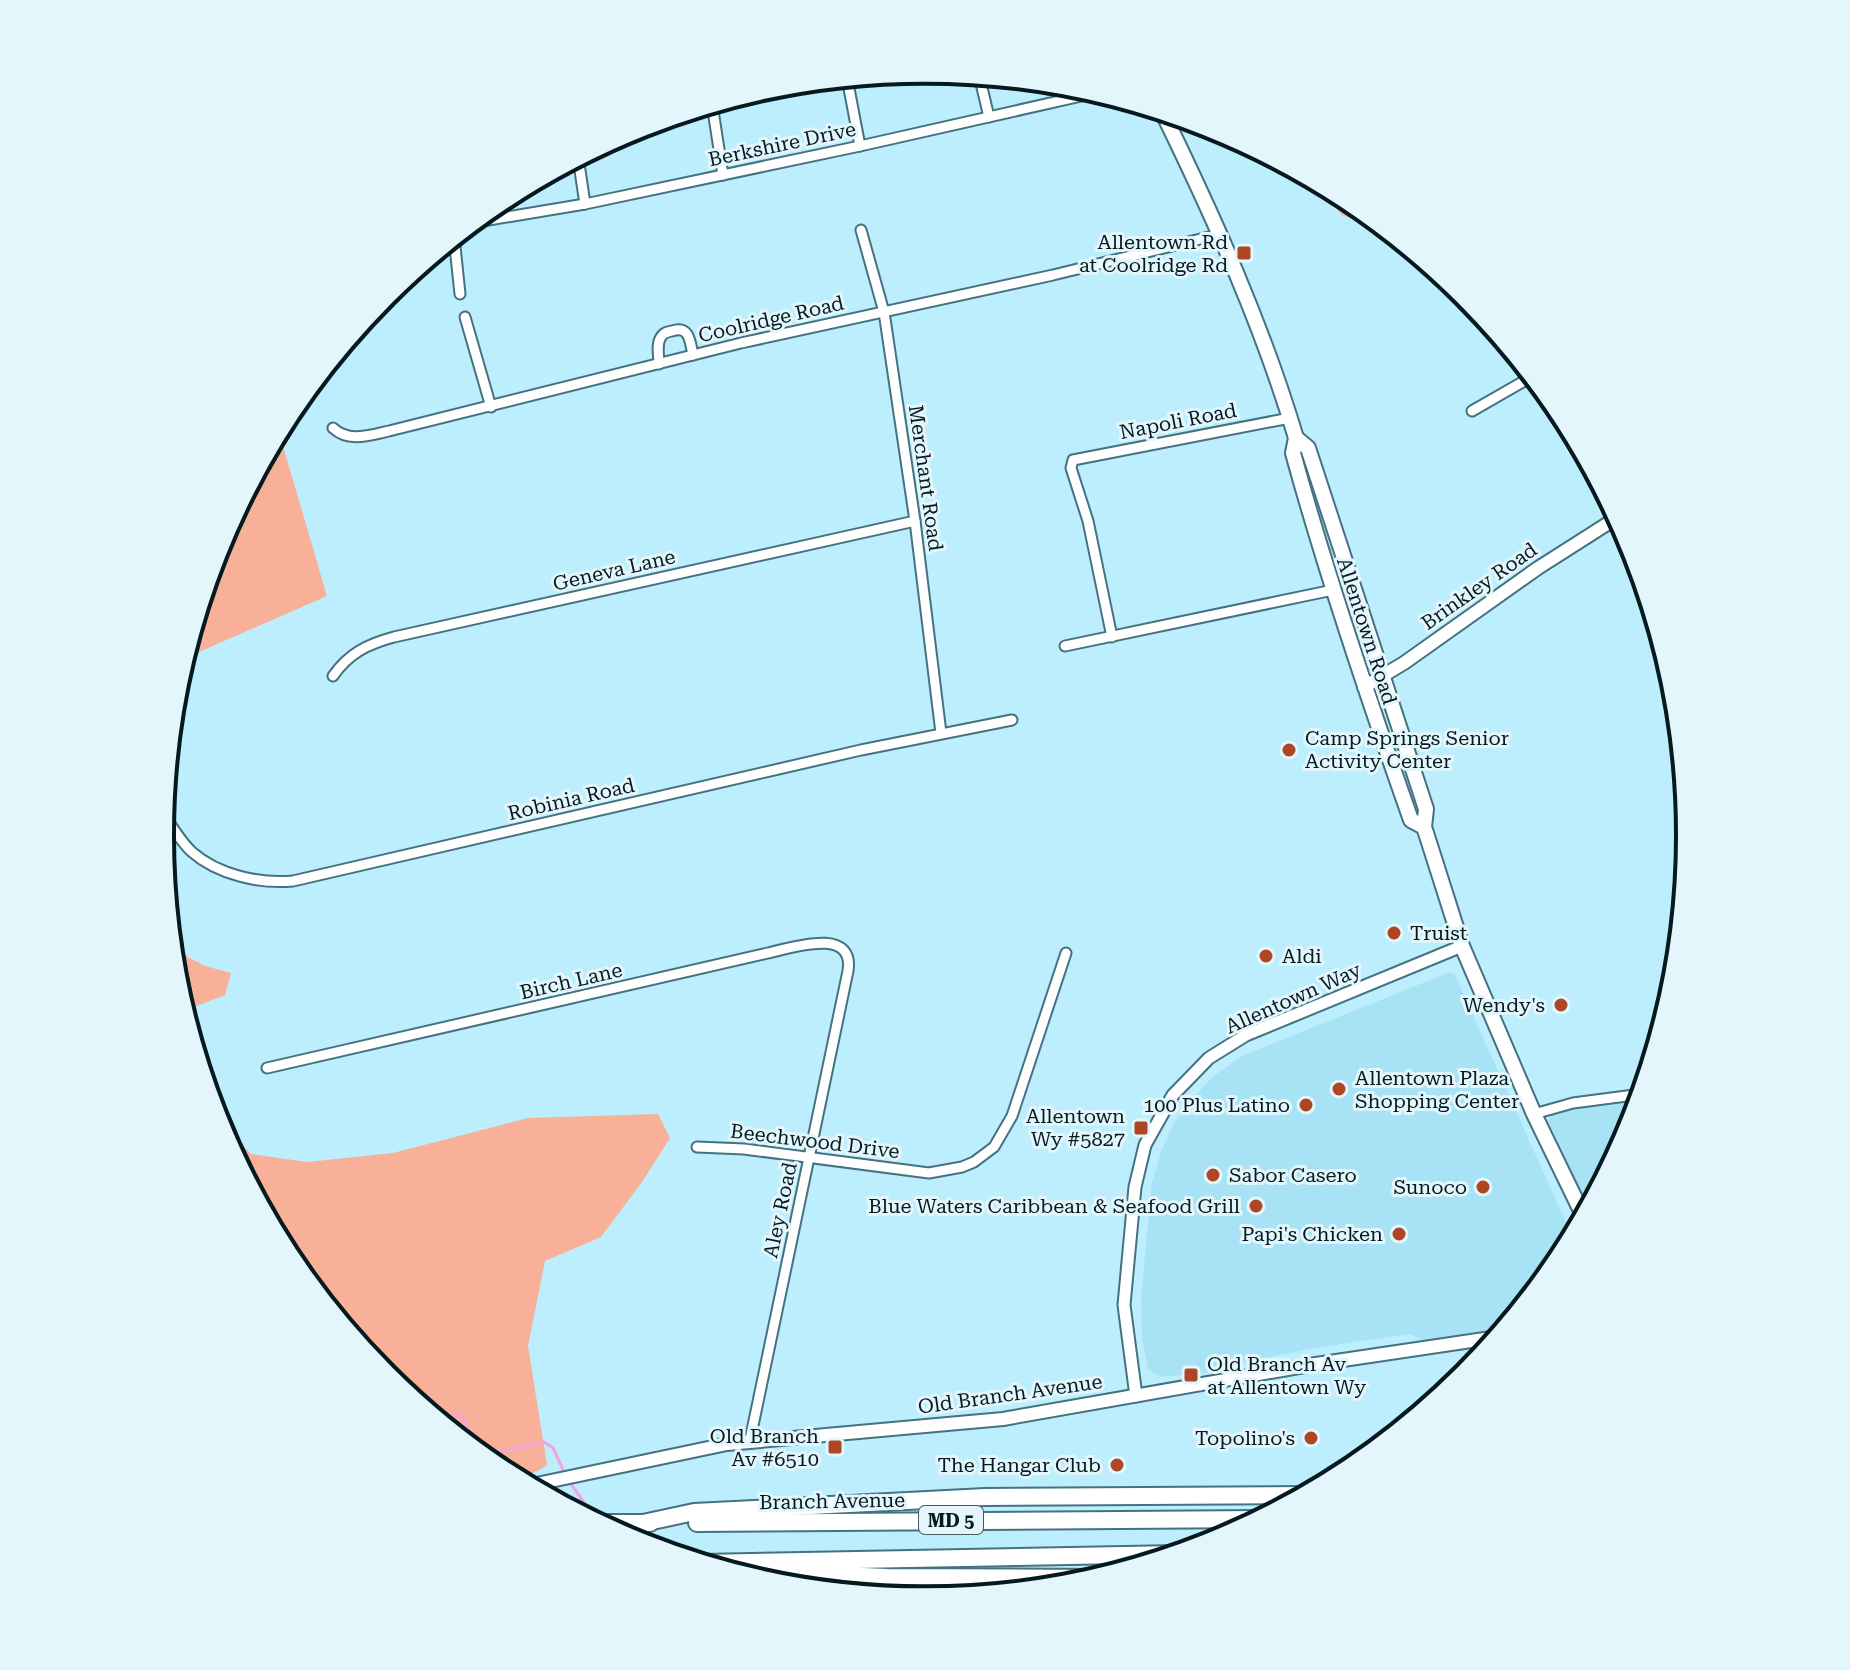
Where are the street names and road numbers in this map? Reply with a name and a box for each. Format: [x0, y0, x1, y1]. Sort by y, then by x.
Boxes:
street label: Berkshire Drive [706, 117, 858, 171]
street label: Coolridge Road [696, 291, 846, 347]
street label: Napoli Road [1117, 398, 1239, 444]
street label: Merchant Road [904, 403, 948, 553]
street label: Brinkley Road [1417, 537, 1542, 635]
street label: Geneva Lane [550, 544, 678, 596]
street label: Allentown Road [1332, 554, 1402, 708]
street label: Robinia Road [505, 773, 637, 825]
street label: Allentown Way [1222, 957, 1365, 1039]
street label: Birch Lane [518, 958, 624, 1004]
street label: Beechwood Drive [729, 1119, 901, 1163]
street label: Aley Road [758, 1160, 802, 1260]
street label: Old Branch Avenue [916, 1369, 1104, 1419]
street label: Branch Avenue [759, 1488, 905, 1514]
road number: MD 5 [919, 1506, 983, 1534]

